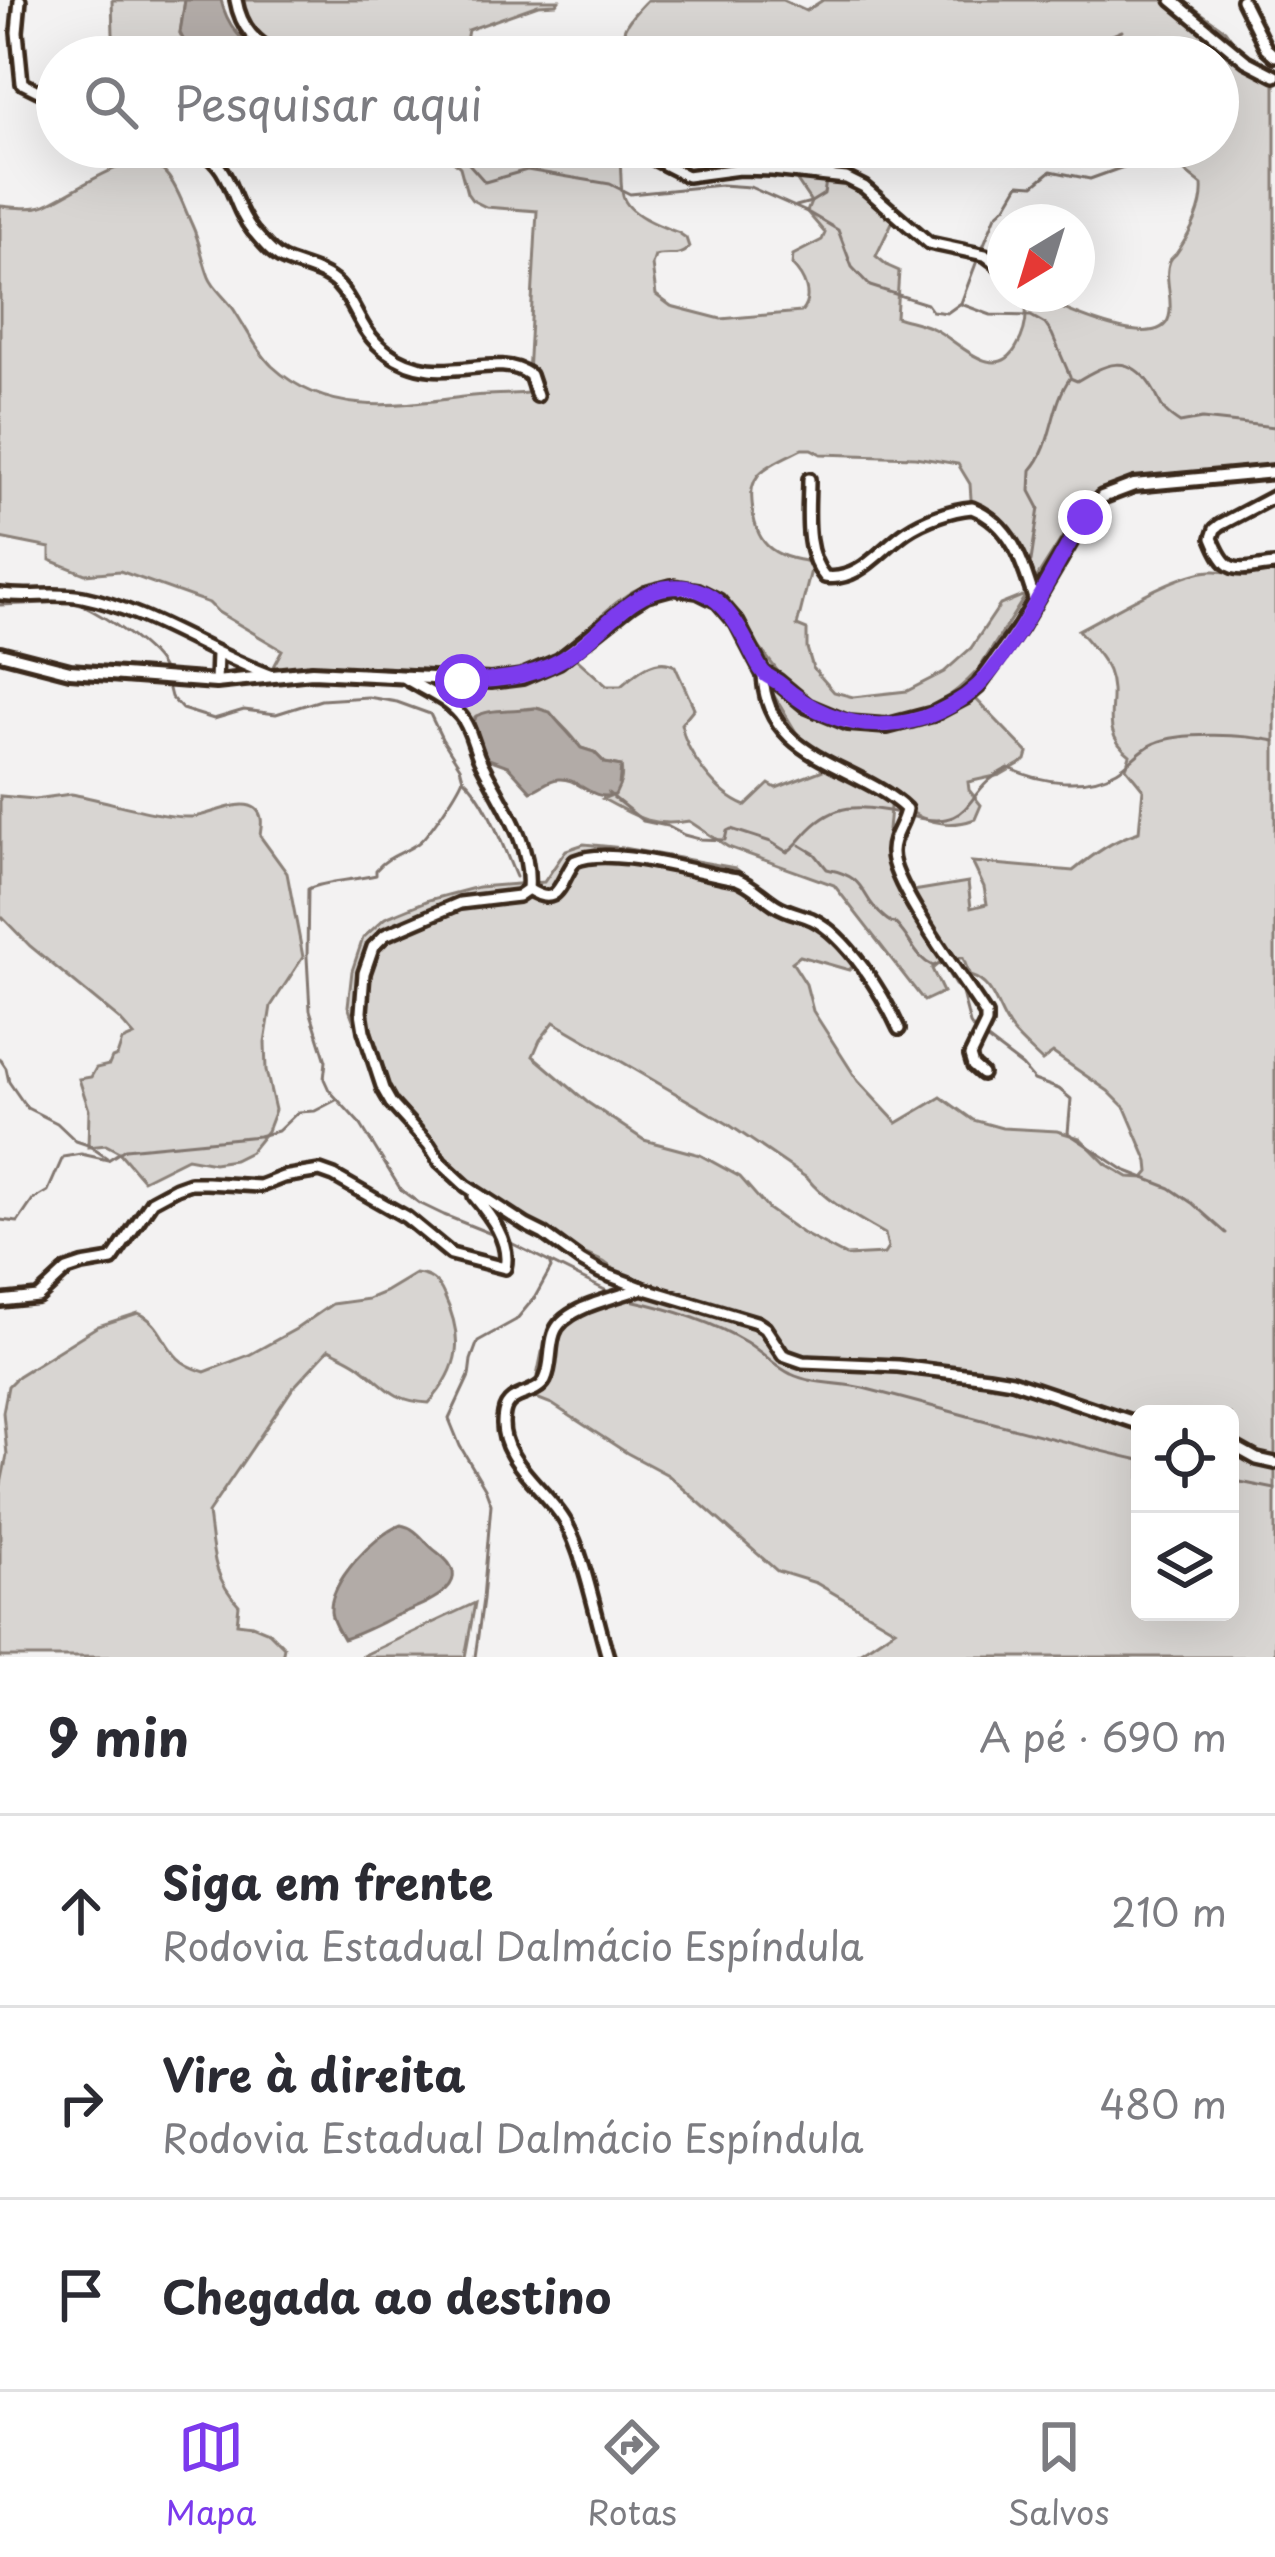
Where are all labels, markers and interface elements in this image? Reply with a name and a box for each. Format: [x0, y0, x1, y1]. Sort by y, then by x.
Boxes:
search box [36, 36, 1239, 168]
text: Pesquisar aqui [174, 68, 483, 136]
icon: search [78, 69, 144, 135]
north arrow [987, 204, 1095, 312]
route end [1058, 490, 1112, 544]
route start [435, 654, 489, 708]
map controls [1131, 1405, 1239, 1621]
button: locate [1131, 1405, 1239, 1513]
button: layers [1131, 1513, 1239, 1621]
text: 9 min [48, 1697, 189, 1774]
text: A pé · 690 m [979, 1706, 1227, 1765]
text: Siga em frente [162, 1847, 493, 1915]
icon: ahead [48, 1878, 114, 1944]
text: 210 m [1111, 1881, 1227, 1940]
text: Rodovia Estadual Dalmácio Espíndula [162, 1915, 864, 1974]
text: Vire à direita [162, 2039, 466, 2107]
icon: right [48, 2070, 114, 2136]
text: 480 m [1100, 2073, 1227, 2132]
text: Rodovia Estadual Dalmácio Espíndula [162, 2107, 864, 2166]
text: Chegada ao destino [162, 2261, 611, 2329]
icon: arrive [48, 2262, 114, 2328]
tab: Mapa [166, 2414, 256, 2536]
tab: Rotas [587, 2414, 677, 2536]
tab: Salvos [1008, 2414, 1109, 2536]

